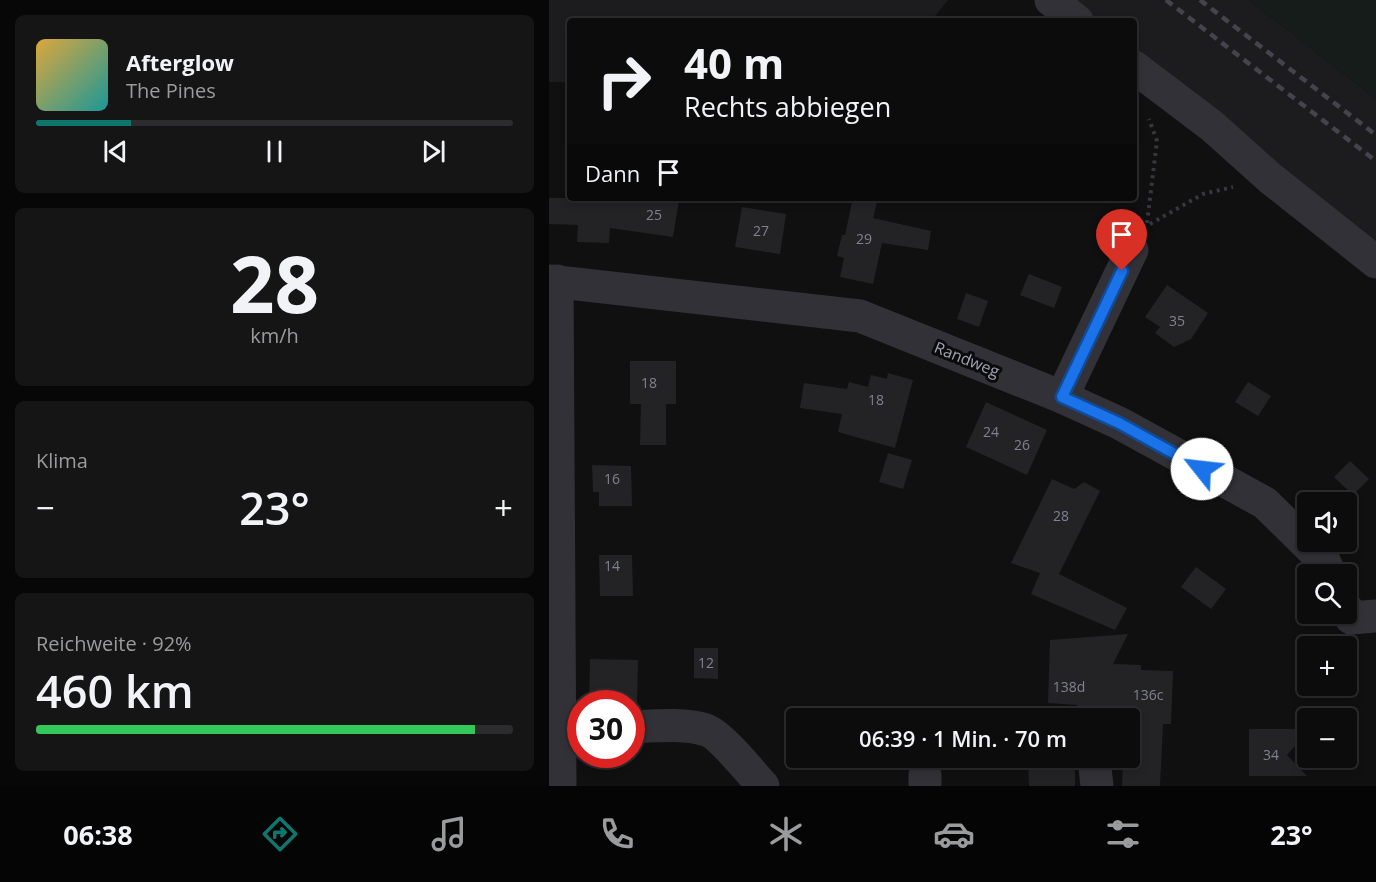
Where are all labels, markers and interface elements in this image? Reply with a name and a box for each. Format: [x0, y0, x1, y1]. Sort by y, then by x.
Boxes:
text: 40 m [684, 34, 784, 91]
icon: right [585, 42, 663, 120]
text: Afterglow [126, 47, 234, 77]
text: The Pines [126, 77, 216, 104]
text: Rechts abbiegen [684, 88, 891, 125]
icon: previous [99, 135, 132, 168]
icon: pause [258, 135, 291, 168]
icon: next [417, 135, 450, 168]
icon: arrive [652, 156, 685, 189]
text: Dann [585, 158, 640, 188]
house number: 25 [646, 205, 662, 224]
pin [1096, 209, 1147, 271]
icon: arrive [1105, 218, 1138, 251]
house number: 27 [753, 221, 769, 240]
house number: 29 [856, 229, 872, 248]
text: 28 [230, 230, 319, 336]
house number: 35 [1169, 311, 1185, 330]
text: km/h [250, 322, 299, 349]
street label: Randweg [931, 336, 1003, 382]
house number: 18 [641, 373, 657, 392]
house number: 18 [868, 390, 884, 409]
house number: 24 [983, 422, 999, 441]
house number: 26 [1014, 435, 1030, 454]
position arrow [1170, 437, 1234, 501]
text: Klima [36, 447, 88, 474]
house number: 16 [604, 469, 620, 488]
text: 23° [239, 477, 310, 538]
text: − [36, 485, 55, 530]
text: + [494, 485, 513, 530]
map controls [1297, 492, 1357, 768]
button: sound [1297, 492, 1357, 552]
house number: 28 [1053, 506, 1069, 525]
house number: 14 [604, 556, 620, 575]
button: search [1297, 564, 1357, 624]
text: Reichweite · 92% [36, 630, 192, 657]
button: + [1297, 636, 1357, 696]
house number: 12 [698, 653, 714, 672]
text: 460 km [36, 660, 194, 721]
house number: 138d [1053, 677, 1085, 696]
house number: 136c [1133, 685, 1164, 704]
speed limit sign: 30 [567, 690, 645, 768]
button: − [1297, 708, 1357, 768]
text: 06:39 · 1 Min. · 70 m [859, 723, 1067, 753]
house number: 34 [1263, 745, 1279, 764]
icon: directions [259, 813, 301, 855]
icon: music [428, 813, 470, 855]
icon: phone [596, 813, 638, 855]
icon: climate [765, 813, 807, 855]
icon: car [933, 813, 975, 855]
icon: filters [1102, 813, 1144, 855]
text: 06:38 [63, 816, 133, 853]
text: 23° [1270, 816, 1313, 853]

